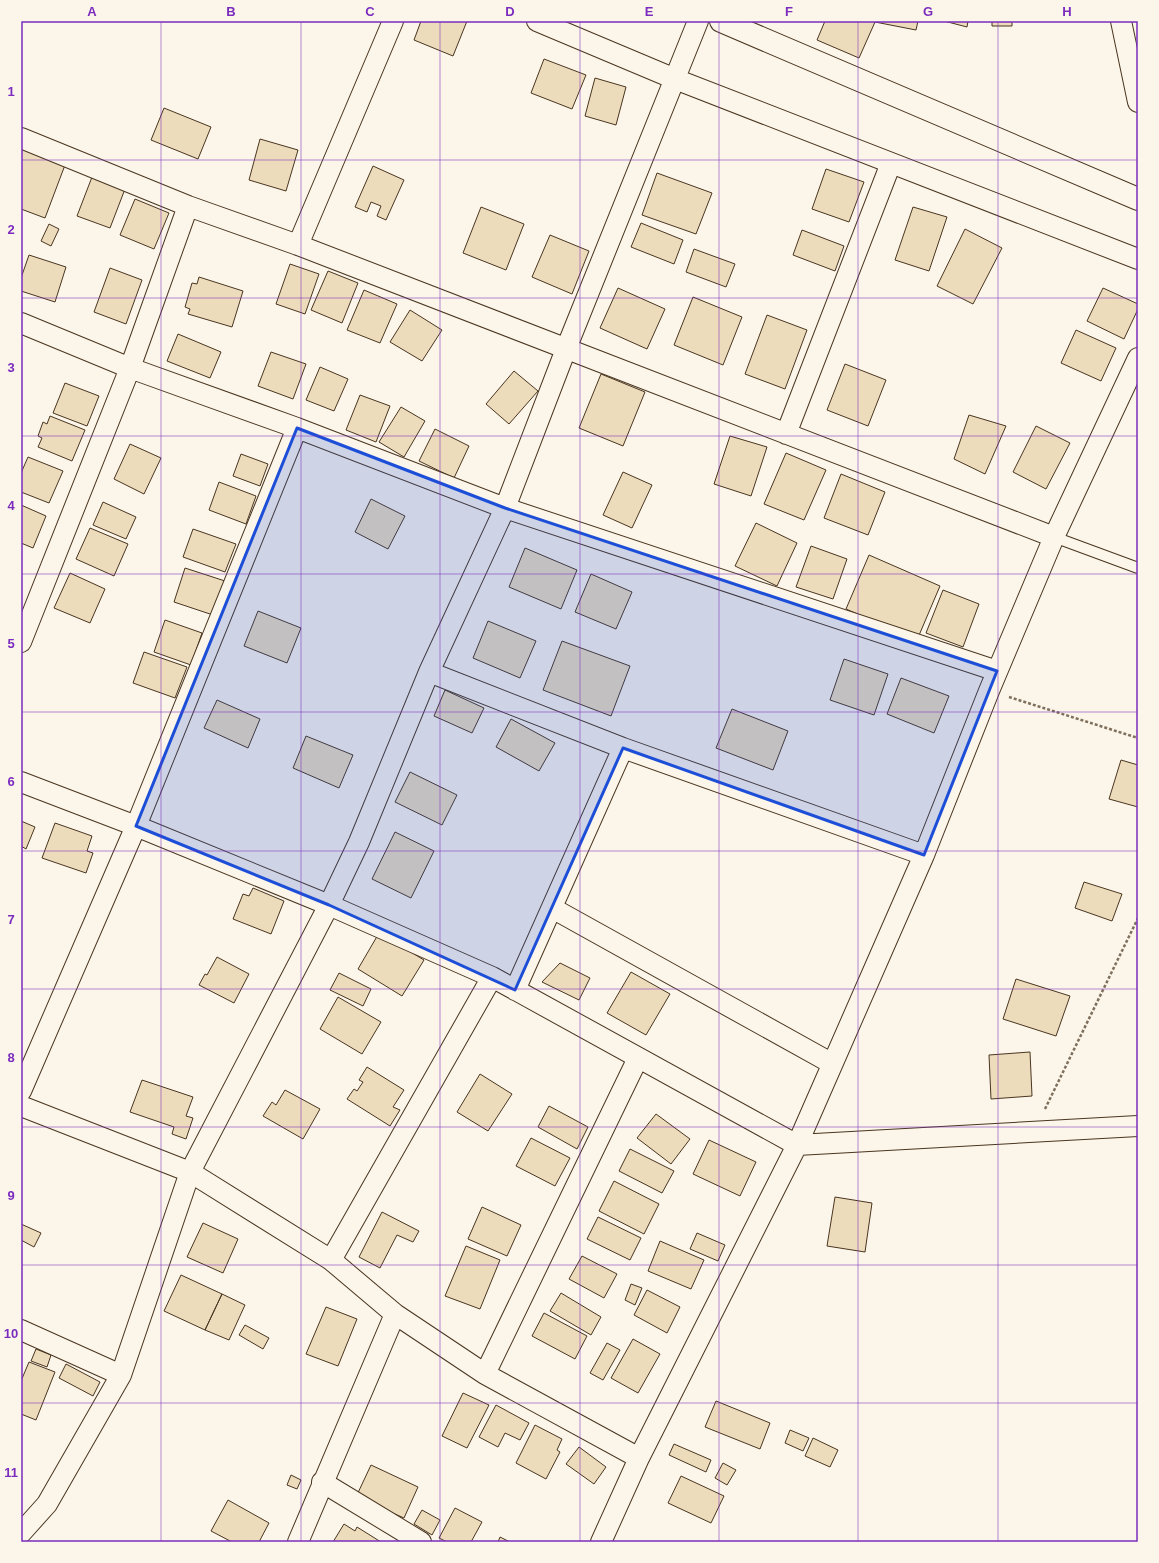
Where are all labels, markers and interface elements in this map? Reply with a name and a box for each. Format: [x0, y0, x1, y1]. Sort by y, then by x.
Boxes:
text: A [87, 4, 97, 19]
text: B [226, 4, 236, 19]
text: C [365, 4, 375, 19]
text: D [505, 4, 515, 19]
text: E [645, 4, 654, 19]
text: F [785, 4, 793, 19]
text: G [923, 4, 933, 19]
text: H [1062, 4, 1072, 19]
text: 1 [7, 84, 15, 99]
text: 2 [7, 222, 15, 237]
text: 3 [7, 360, 15, 375]
text: 4 [7, 498, 15, 513]
text: 5 [7, 636, 15, 651]
text: 6 [7, 774, 15, 789]
text: 7 [7, 912, 15, 927]
text: 8 [7, 1050, 15, 1065]
text: 9 [7, 1188, 15, 1203]
text: 10 [4, 1326, 18, 1341]
text: 11 [4, 1465, 18, 1480]

